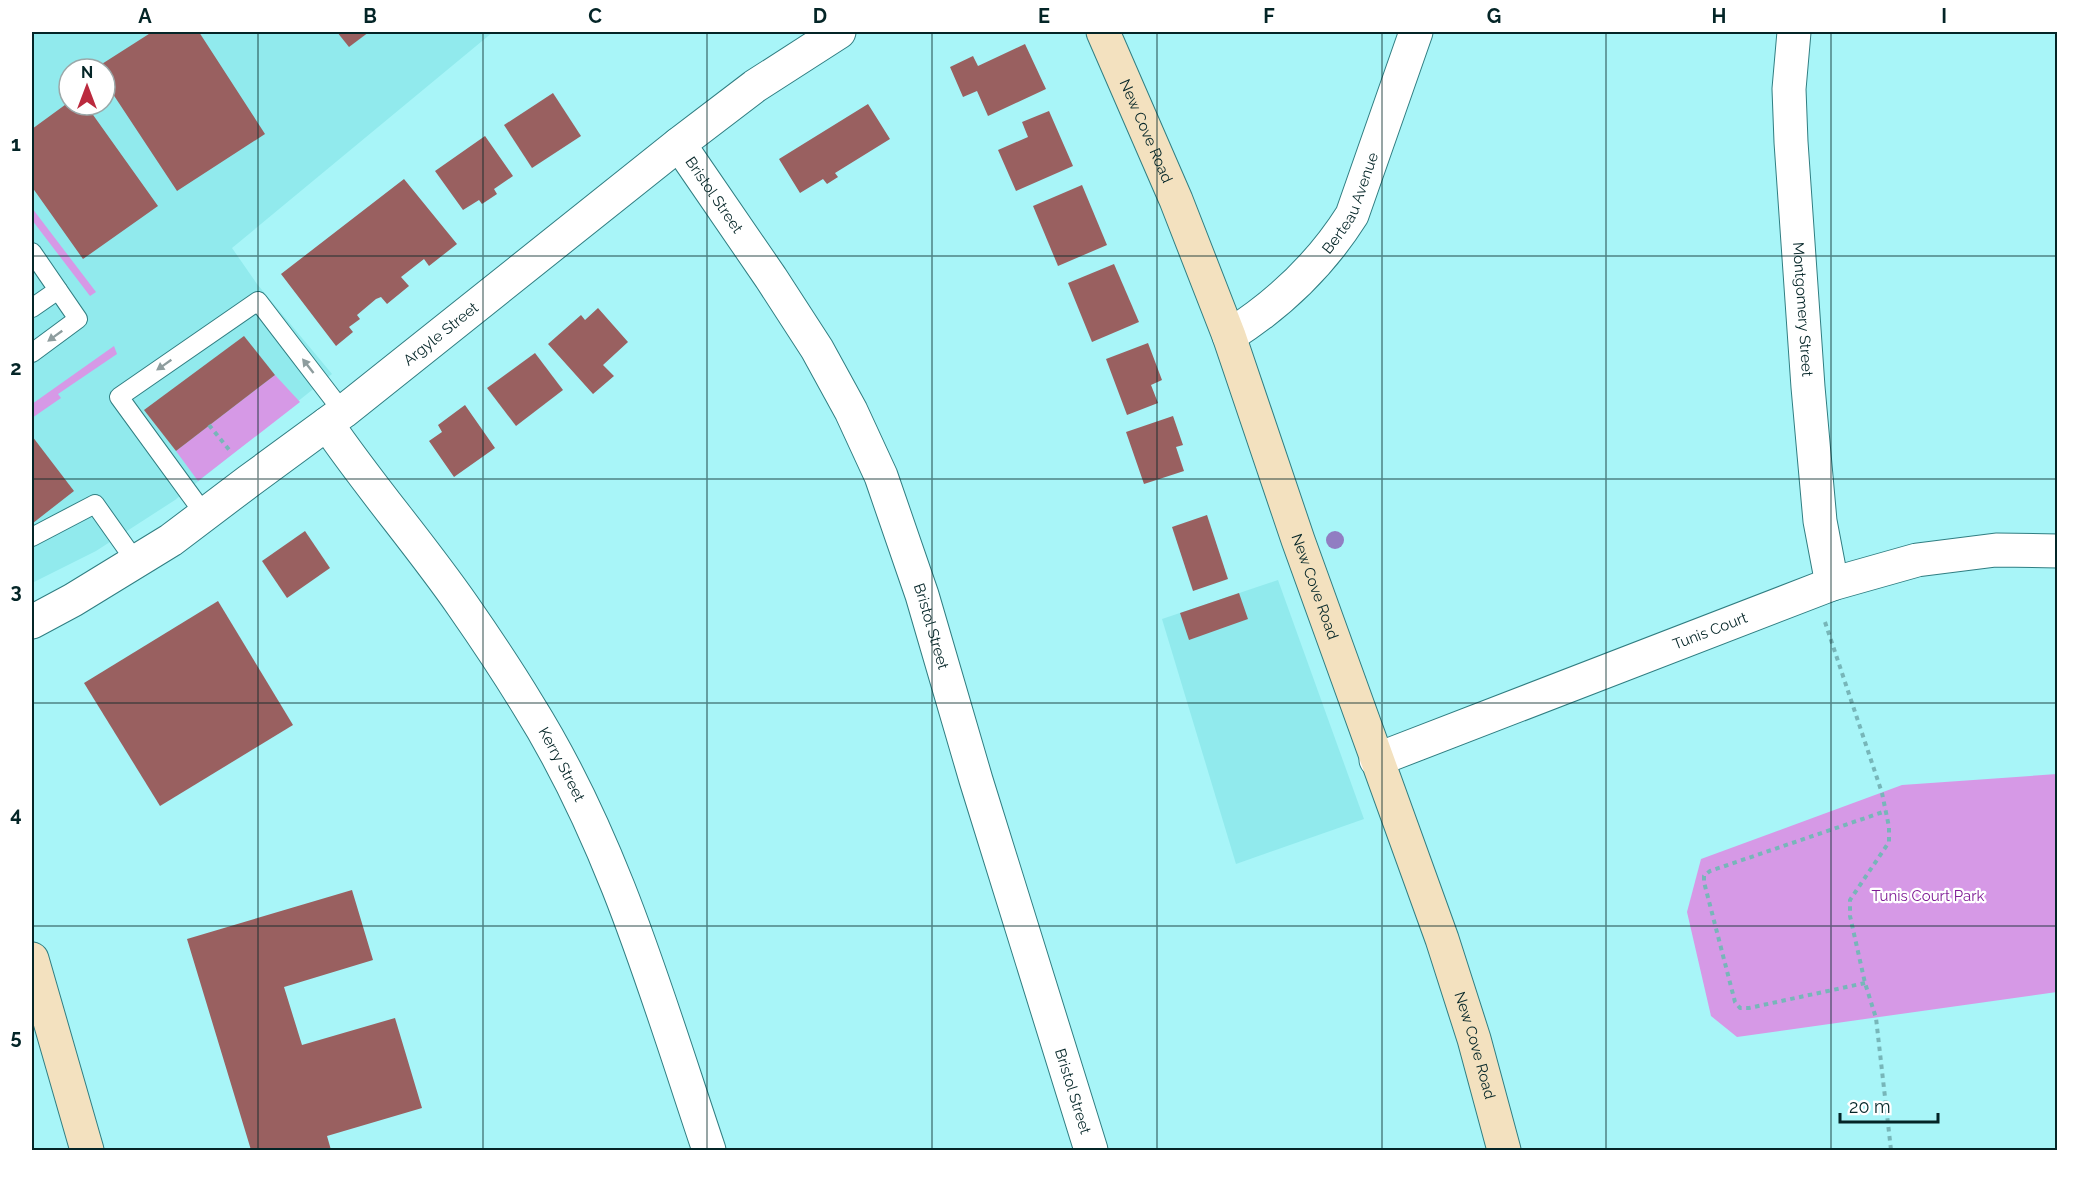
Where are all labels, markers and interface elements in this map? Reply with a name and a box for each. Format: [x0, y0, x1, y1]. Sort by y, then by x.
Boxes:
text: A [138, 4, 152, 28]
text: B [363, 4, 377, 28]
text: C [588, 4, 602, 28]
text: D [813, 4, 827, 28]
text: E [1038, 4, 1050, 28]
text: F [1263, 4, 1275, 28]
text: G [1487, 4, 1501, 28]
text: H [1712, 4, 1726, 28]
text: I [1941, 4, 1947, 28]
north arrow [57, 57, 117, 117]
text: N [81, 63, 93, 82]
street label: New Cove Road [1116, 77, 1176, 186]
text: 1 [11, 132, 21, 156]
street label: Berteau Avenue [1318, 150, 1382, 257]
street label: Bristol Street [682, 153, 747, 237]
street label: Montgomery Street [1789, 241, 1816, 377]
street label: Argyle Street [400, 299, 482, 369]
one-way arrow [47, 330, 63, 342]
text: 2 [10, 356, 22, 380]
one-way arrow [301, 358, 314, 374]
one-way arrow [157, 359, 173, 371]
street label: New Cove Road [1288, 531, 1342, 642]
text: 3 [10, 579, 22, 603]
street label: Bristol Street [910, 581, 952, 672]
street label: Tunis Court [1670, 609, 1750, 654]
street label: Kerry Street [534, 724, 589, 805]
text: 4 [10, 802, 22, 826]
park label: Tunis Court Park [1872, 887, 1984, 905]
street label: New Cove Road [1450, 989, 1499, 1101]
text: 5 [10, 1025, 22, 1049]
street label: Bristol Street [1051, 1046, 1095, 1136]
scale bar [1840, 1086, 1938, 1124]
text: 20 m [1849, 1096, 1891, 1117]

